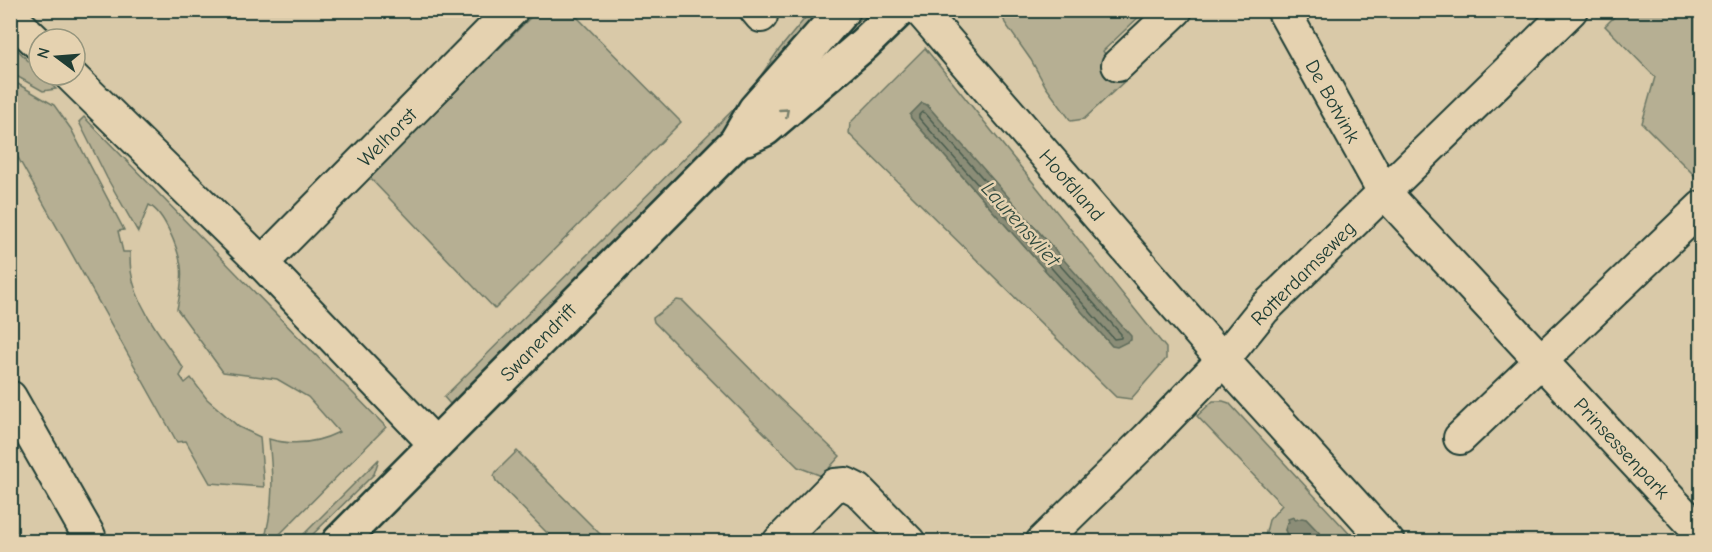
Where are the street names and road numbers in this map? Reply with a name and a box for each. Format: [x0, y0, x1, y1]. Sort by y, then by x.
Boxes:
street label: De Botvink [1300, 56, 1365, 147]
street label: Welhorst [353, 102, 422, 172]
street label: Hoofdland [1034, 145, 1109, 226]
street label: Rotterdamseweg [1246, 216, 1360, 330]
street label: Swanendrift [496, 298, 582, 386]
street label: Prinsessenpark [1569, 393, 1674, 504]

